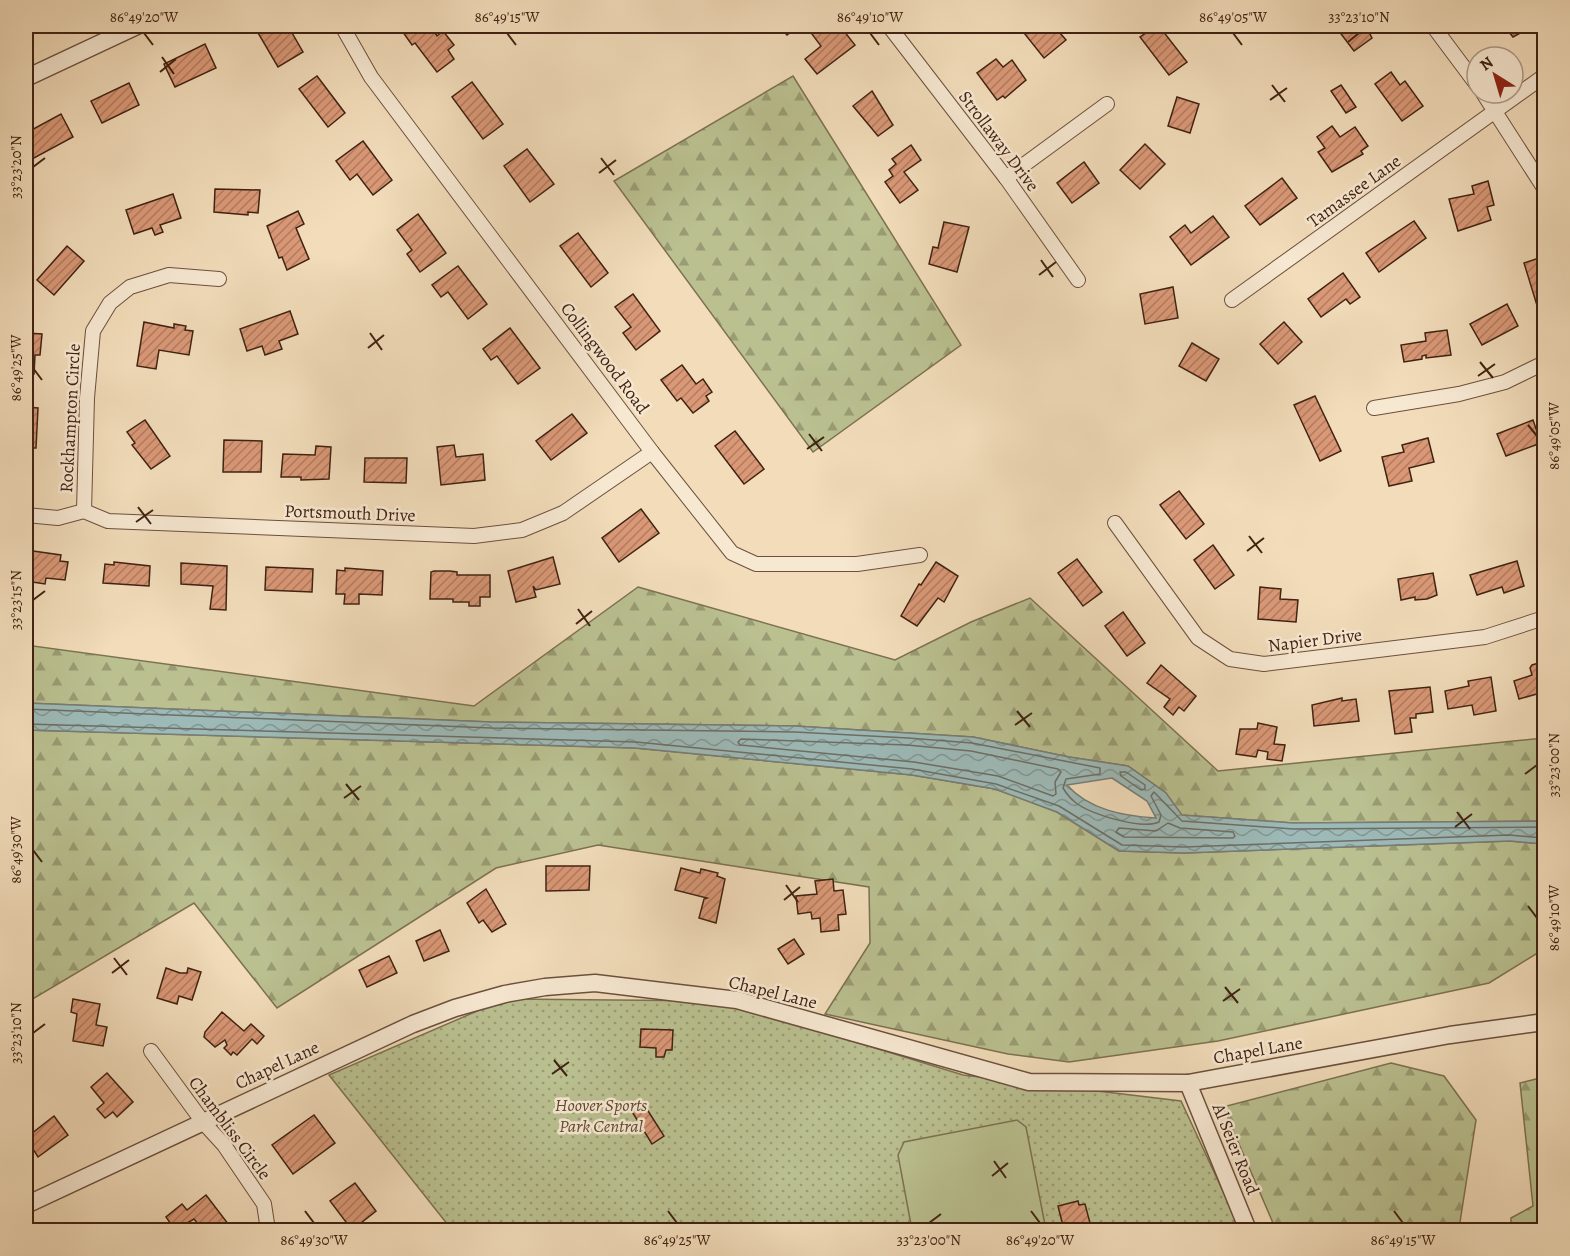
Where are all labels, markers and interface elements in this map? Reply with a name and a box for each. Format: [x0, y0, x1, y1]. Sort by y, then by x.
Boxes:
text: 86°49'20"W [110, 7, 178, 27]
text: 86°49'15"W [474, 7, 540, 27]
text: 86°49'10"W [837, 7, 903, 27]
text: 86°49'05"W [1199, 7, 1267, 27]
text: 33°23'10"N [1328, 7, 1390, 27]
north arrow [1465, 45, 1525, 105]
text: N [1475, 51, 1498, 76]
street label: Strollaway Drive [953, 86, 1045, 196]
text: 33°23'20"N [6, 135, 26, 199]
street label: Tamassee Lane [1302, 149, 1406, 233]
street label: Collingwood Road [555, 297, 655, 419]
text: 86°49'25"W [6, 334, 26, 402]
street label: Rockhampton Circle [54, 343, 86, 493]
text: 86°49'05"W [1544, 402, 1564, 470]
street label: Portsmouth Drive [284, 499, 416, 527]
text: 33°23'15"N [6, 570, 26, 630]
street label: Napier Drive [1267, 622, 1363, 658]
text: 33°23'00"N [1544, 733, 1564, 797]
text: 86°49'30"W [6, 816, 26, 884]
text: 86°49'10"W [1544, 885, 1564, 951]
street label: Chapel Lane [726, 969, 820, 1015]
text: 33°23'10"N [6, 1002, 26, 1064]
street label: Chapel Lane [1211, 1030, 1305, 1070]
street label: Chapel Lane [231, 1035, 323, 1095]
street label: Chambliss Circle [183, 1071, 277, 1185]
park label: Hoover Sports Park Central [555, 1093, 647, 1138]
street label: Al Seier Road [1206, 1099, 1265, 1199]
text: 86°49'30"W [280, 1230, 348, 1250]
text: 86°49'25"W [643, 1230, 711, 1250]
text: 33°23'00"N [897, 1230, 961, 1250]
text: 86°49'20"W [1006, 1230, 1074, 1250]
text: 86°49'15"W [1370, 1230, 1436, 1250]

